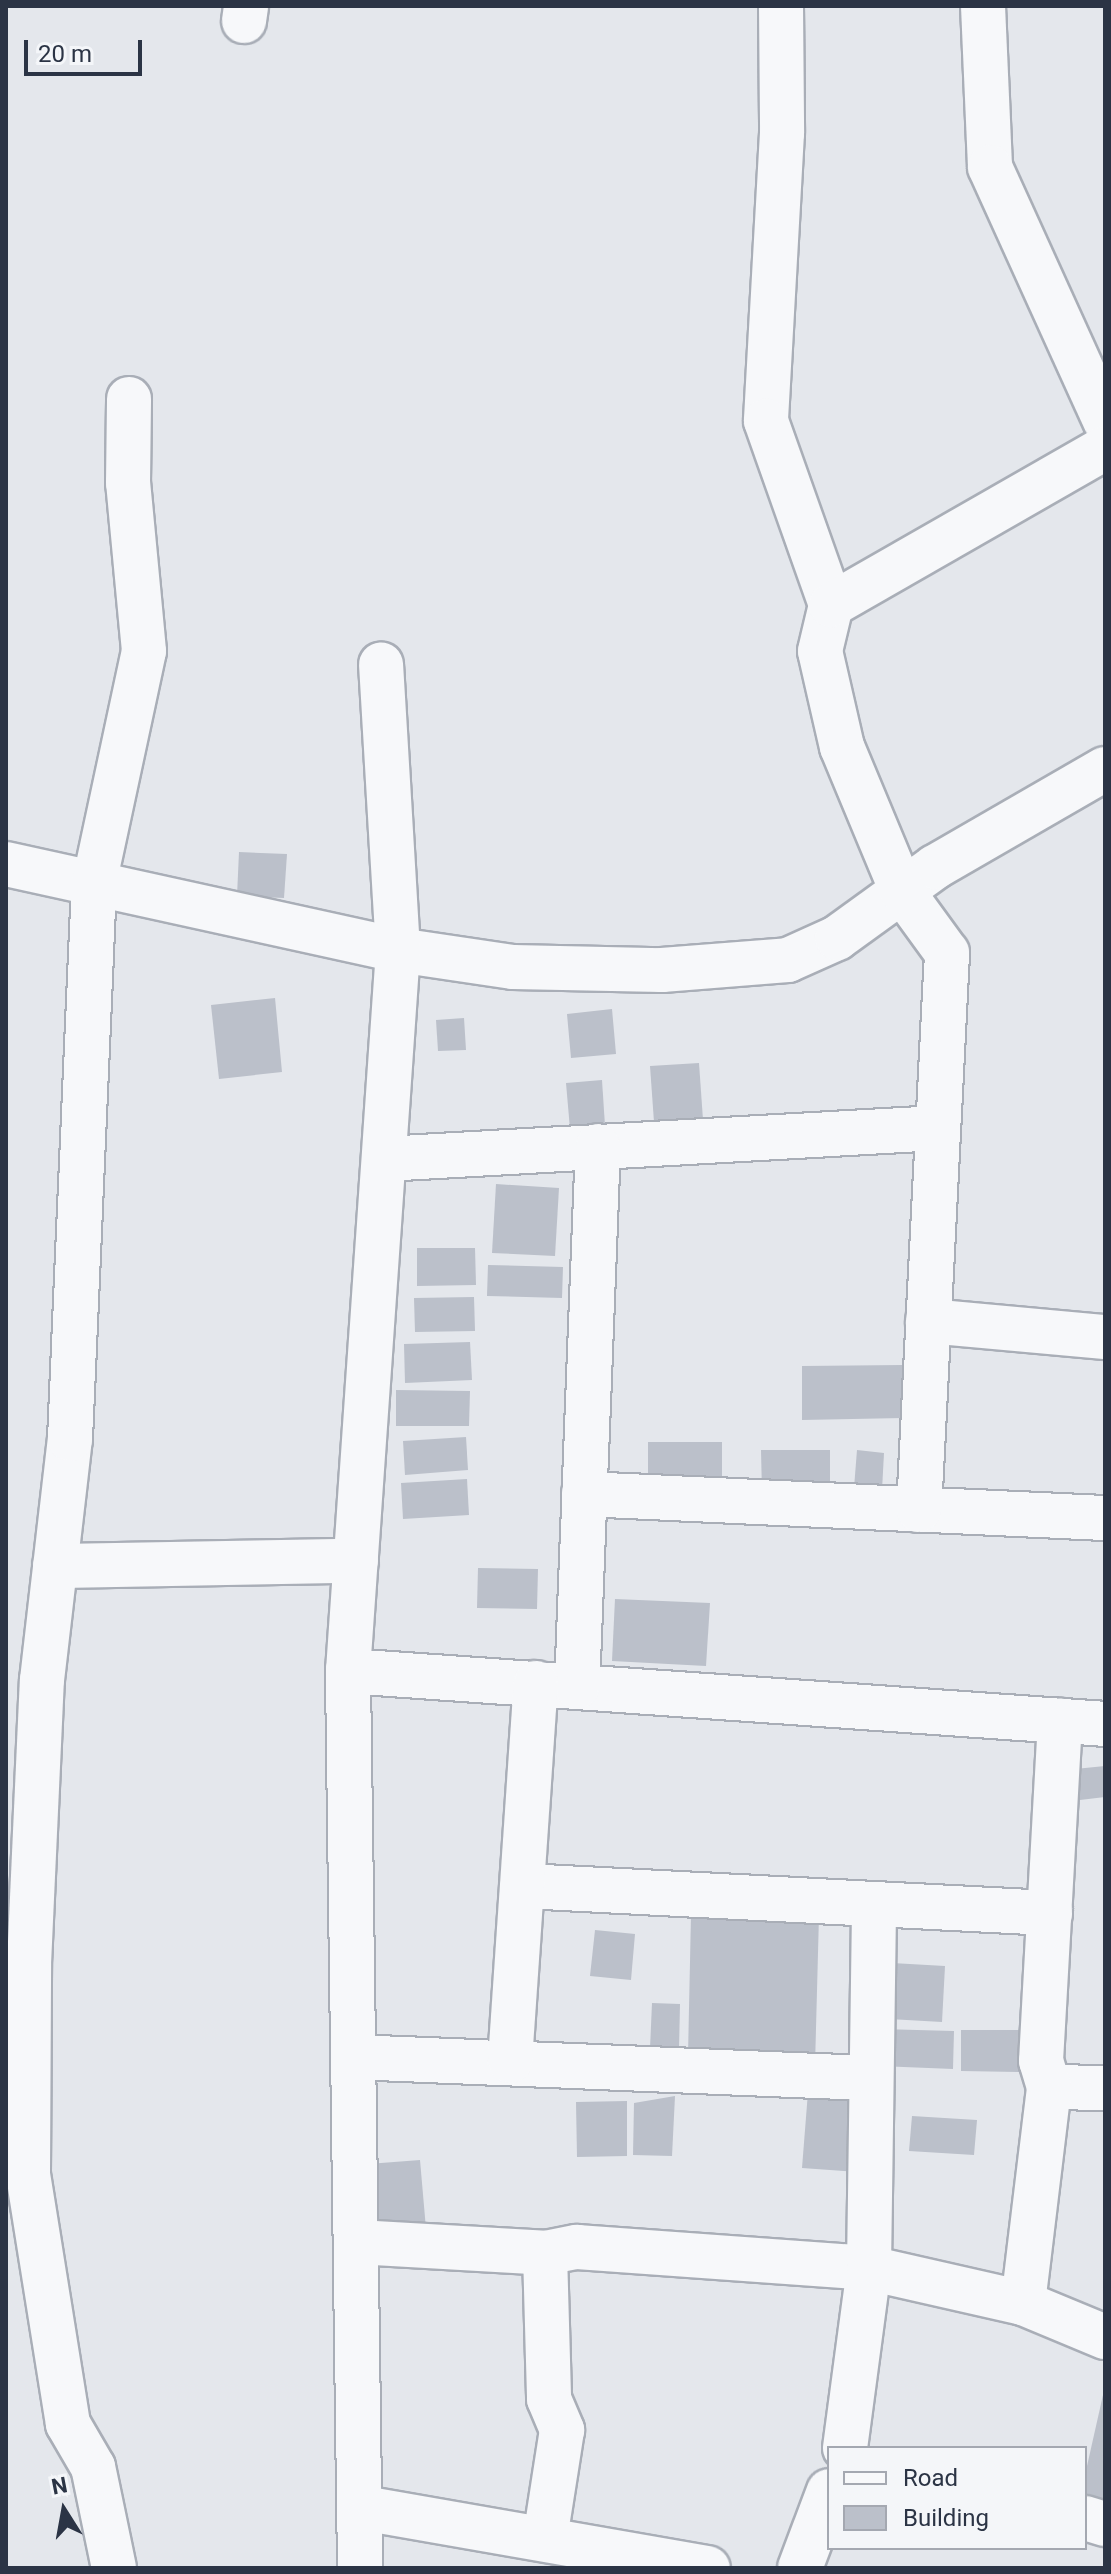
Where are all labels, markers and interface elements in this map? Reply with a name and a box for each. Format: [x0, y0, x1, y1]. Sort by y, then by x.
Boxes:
scale bar [28, 24, 146, 74]
text: 20 m [38, 40, 92, 68]
legend [827, 2446, 1087, 2550]
text: Road [903, 2464, 958, 2492]
north arrow [24, 2470, 104, 2550]
text: N [49, 2472, 69, 2500]
text: Building [903, 2504, 989, 2532]

